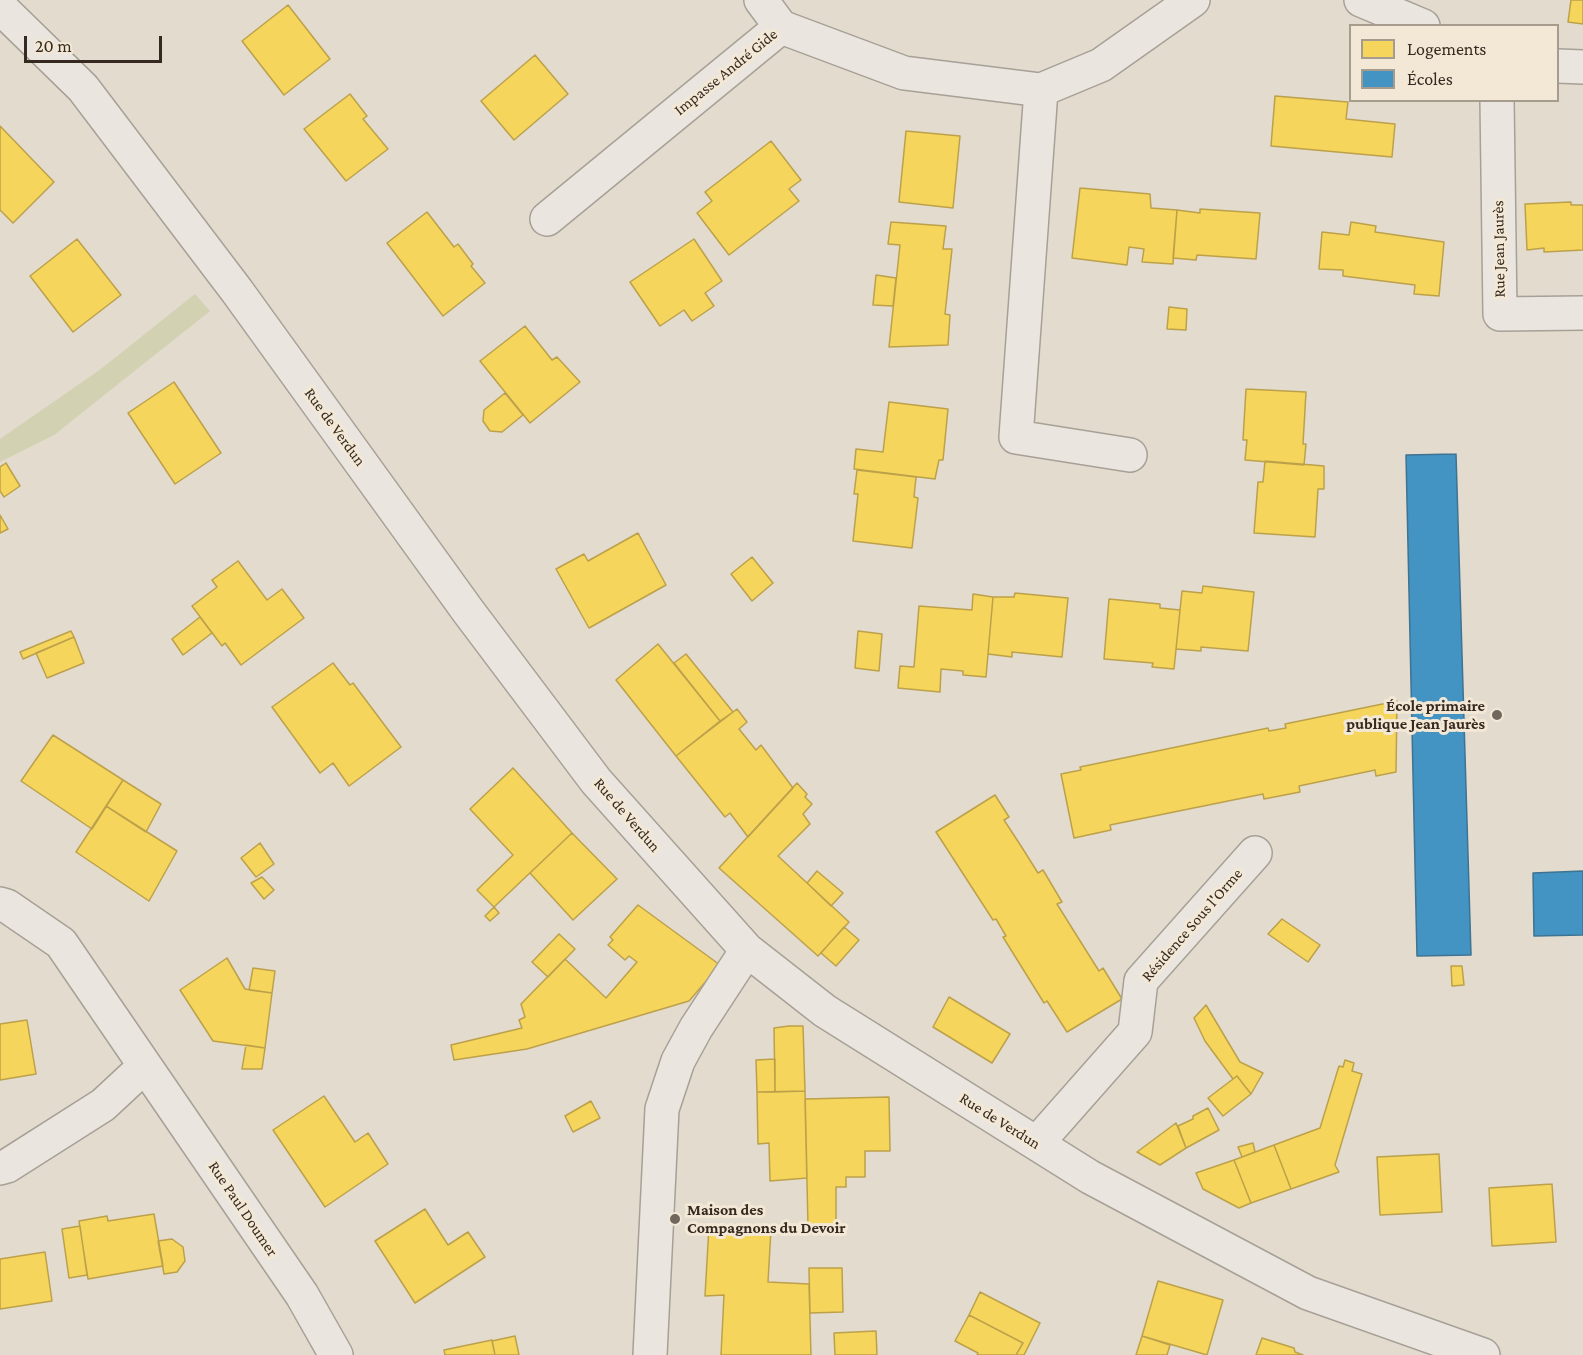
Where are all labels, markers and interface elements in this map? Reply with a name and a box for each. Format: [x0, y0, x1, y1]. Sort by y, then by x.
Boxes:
scale bar [27, 24, 165, 62]
street label: Impasse André Gide [670, 24, 782, 120]
legend [1349, 24, 1559, 102]
text: 20 m [35, 36, 72, 56]
text: Logements [1407, 39, 1486, 59]
text: Écoles [1407, 69, 1453, 89]
street label: Rue Jean Jaurès [1489, 200, 1509, 298]
street label: Rue de Verdun [300, 384, 370, 470]
place label: École primaire publique Jean Jaurès [1346, 696, 1485, 734]
marker: École primaire publique Jean Jaurès [1490, 708, 1504, 722]
street label: Rue de Verdun [590, 774, 664, 856]
street label: Résidence Sous l'Orme [1137, 864, 1247, 986]
street label: Rue de Verdun [956, 1088, 1044, 1154]
street label: Rue Paul Doumer [204, 1158, 282, 1260]
place label: Maison des Compagnons du Devoir [687, 1200, 846, 1238]
marker: Maison des Compagnons du Devoir [668, 1212, 682, 1226]

